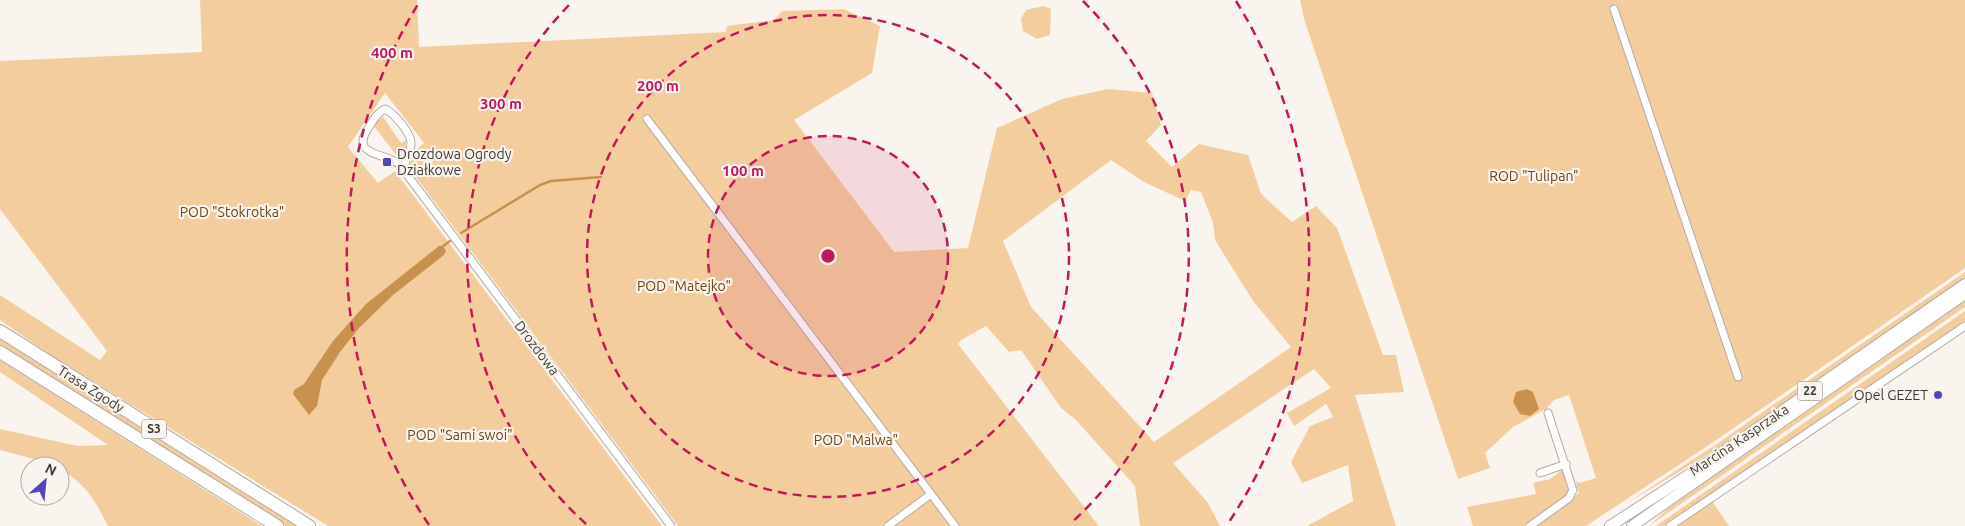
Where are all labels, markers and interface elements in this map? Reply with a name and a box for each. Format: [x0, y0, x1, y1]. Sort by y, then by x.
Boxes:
text: 400 m [371, 44, 413, 61]
text: 200 m [637, 77, 679, 94]
text: 300 m [480, 95, 522, 112]
place label: Drozdowa Ogrody Działkowe [397, 146, 512, 178]
marker: Drozdowa Ogrody Działkowe [381, 156, 393, 168]
text: 100 m [722, 162, 764, 179]
park label: ROD "Tulipan" [1489, 168, 1579, 184]
park label: POD "Stokrotka" [180, 204, 284, 220]
centre of rings [819, 247, 837, 265]
park label: POD "Matejko" [637, 278, 731, 294]
street label: Drozdowa [511, 318, 563, 378]
street label: Trasa Zgody [55, 362, 127, 416]
road number: 22 [1798, 382, 1822, 401]
place label: Opel GEZET [1854, 387, 1928, 403]
marker: Opel GEZET [1932, 389, 1944, 401]
street label: Marcina Kasprzaka [1686, 401, 1792, 479]
road number: S3 [142, 419, 166, 438]
park label: POD "Sami swoi" [407, 427, 513, 443]
park label: POD "Malwa" [814, 432, 898, 448]
north arrow [20, 456, 70, 506]
text: N [43, 460, 59, 479]

